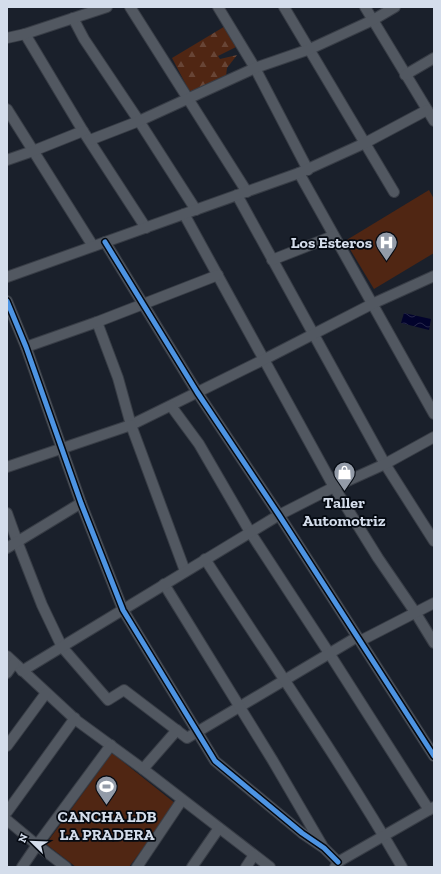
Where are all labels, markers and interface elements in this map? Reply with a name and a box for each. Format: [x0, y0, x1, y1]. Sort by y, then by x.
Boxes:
hospital icon: Los Esteros [374, 229, 400, 262]
place label: Los Esteros [291, 233, 372, 252]
shop icon: Taller Automotriz [331, 459, 357, 492]
place label: Taller Automotriz [302, 493, 386, 530]
sports icon: CANCHA LDB LA PRADERA [94, 773, 120, 806]
place label: CANCHA LDB LA PRADERA [57, 807, 157, 844]
north arrow [12, 822, 52, 862]
text: N [16, 831, 31, 845]

